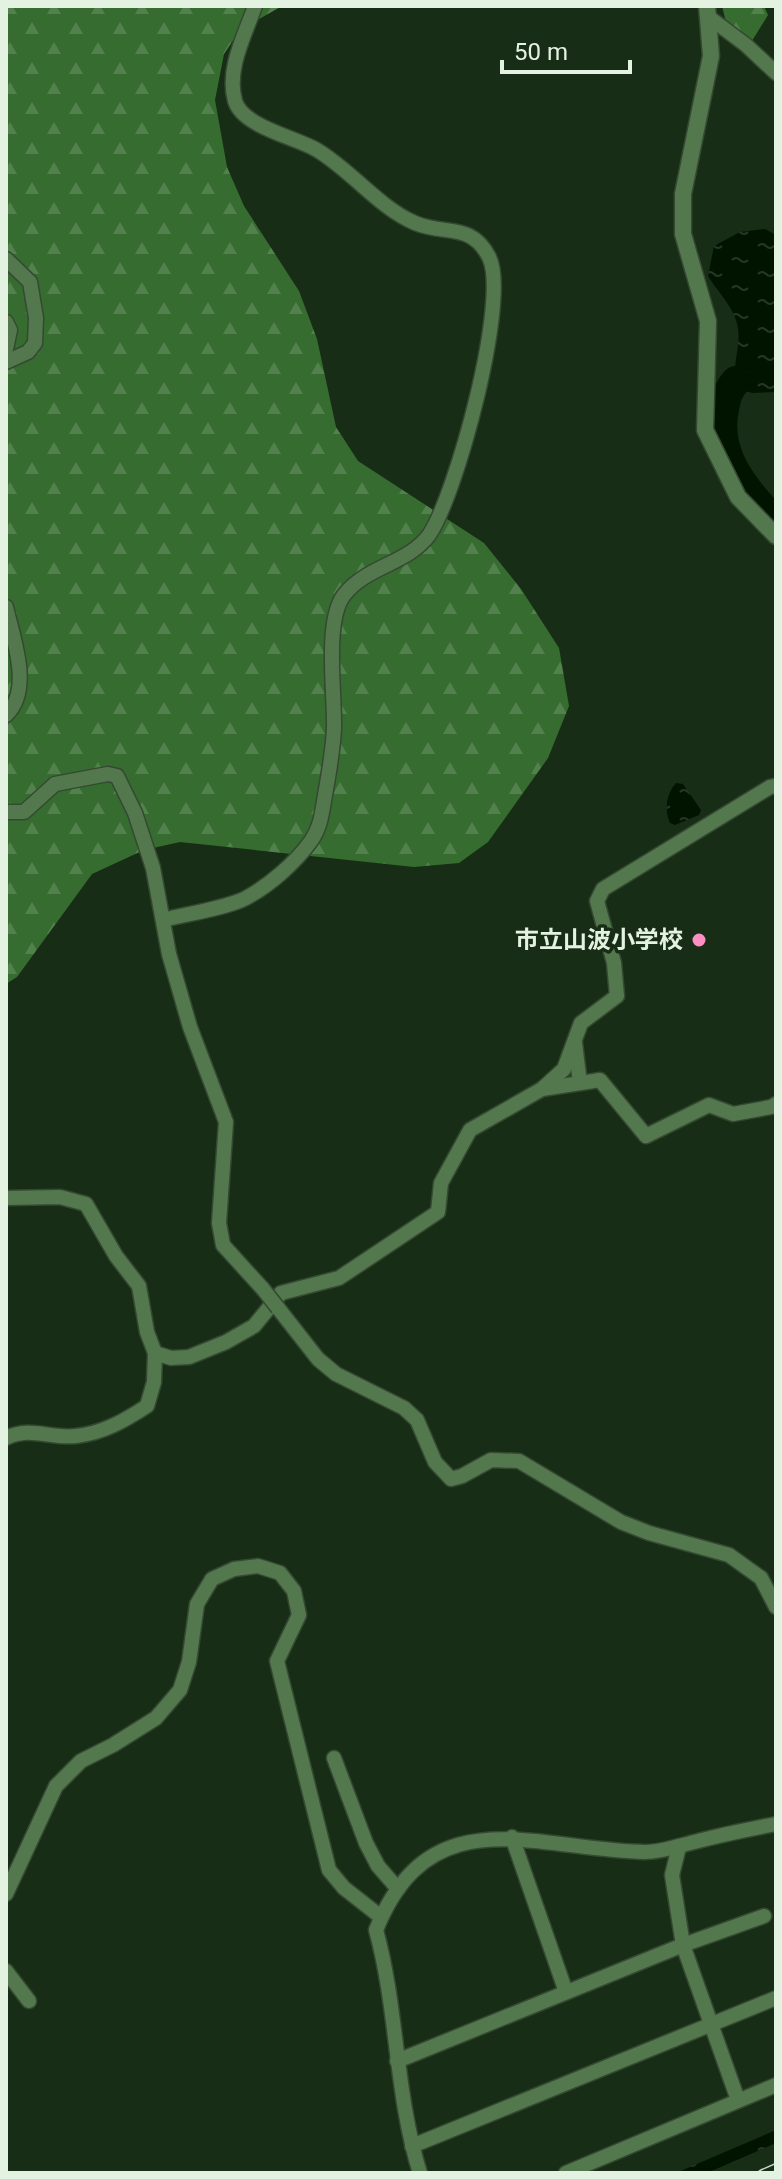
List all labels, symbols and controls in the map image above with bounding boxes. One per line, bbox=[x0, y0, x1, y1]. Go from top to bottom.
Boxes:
scale bar bbox=[502, 24, 630, 74]
text: 50 m bbox=[514, 38, 568, 66]
place label: 市立山波小学校 bbox=[515, 926, 683, 954]
marker: 市立山波小学校 bbox=[690, 931, 708, 949]

